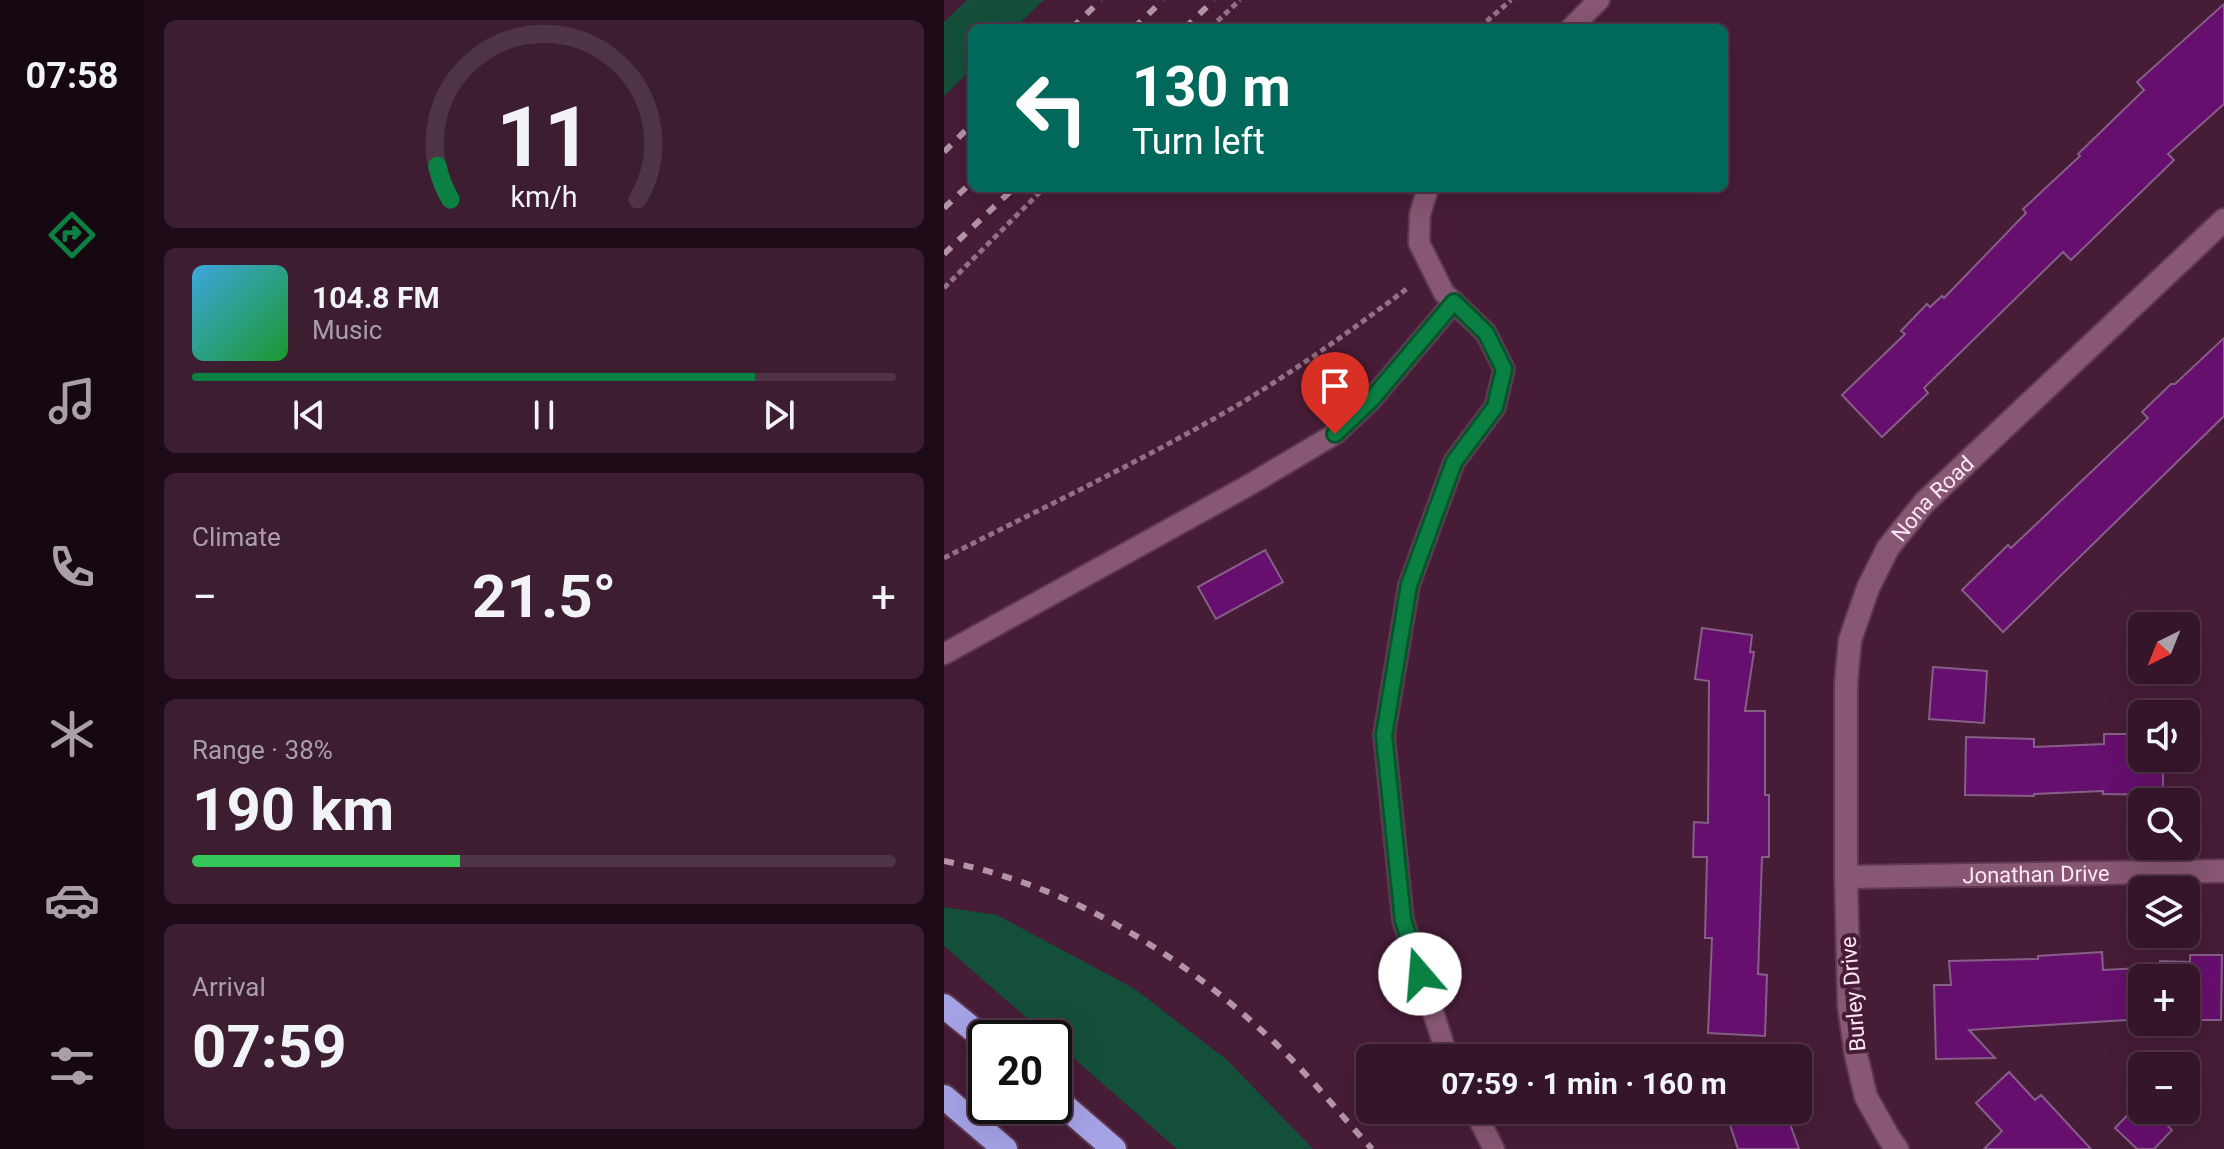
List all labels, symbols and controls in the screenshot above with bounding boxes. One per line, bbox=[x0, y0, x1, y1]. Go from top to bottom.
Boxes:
text: 130 m bbox=[1132, 54, 1291, 120]
text: 07:58 bbox=[26, 55, 118, 97]
icon: left bbox=[1000, 56, 1104, 160]
text: 11 bbox=[496, 89, 592, 186]
text: Turn left bbox=[1132, 121, 1265, 163]
text: km/h bbox=[510, 180, 578, 214]
icon: directions bbox=[44, 207, 100, 263]
text: 104.8 FM bbox=[312, 280, 440, 315]
text: Music bbox=[312, 315, 382, 345]
pin bbox=[1301, 352, 1369, 434]
icon: arrive bbox=[1313, 364, 1357, 408]
icon: music bbox=[44, 373, 100, 429]
icon: previous bbox=[287, 393, 331, 437]
icon: pause bbox=[522, 393, 566, 437]
icon: next bbox=[757, 393, 801, 437]
street label: Nona Road bbox=[1886, 450, 1979, 546]
text: Climate bbox=[192, 522, 281, 552]
icon: phone bbox=[44, 539, 100, 595]
text: 21.5° bbox=[472, 561, 616, 632]
text: − bbox=[192, 571, 217, 623]
text: + bbox=[871, 571, 896, 623]
north arrow bbox=[2128, 612, 2200, 684]
map controls bbox=[2128, 612, 2200, 1124]
button: sound bbox=[2128, 700, 2200, 772]
icon: climate bbox=[44, 706, 100, 762]
text: Range · 38% bbox=[192, 735, 333, 765]
text: 190 km bbox=[192, 774, 394, 845]
button: search bbox=[2128, 788, 2200, 860]
street label: Jonathan Drive bbox=[1962, 860, 2110, 888]
icon: car bbox=[44, 872, 100, 928]
button: layers bbox=[2128, 876, 2200, 948]
position arrow bbox=[1378, 932, 1462, 1016]
street label: Burley Drive bbox=[1836, 935, 1870, 1053]
button: + bbox=[2128, 964, 2200, 1036]
text: Arrival bbox=[192, 972, 266, 1002]
text: 07:59 bbox=[192, 1011, 347, 1082]
speed limit sign: 20 bbox=[968, 1020, 1072, 1124]
icon: filters bbox=[44, 1038, 100, 1094]
button: − bbox=[2128, 1052, 2200, 1124]
text: 07:59 · 1 min · 160 m bbox=[1441, 1066, 1727, 1101]

